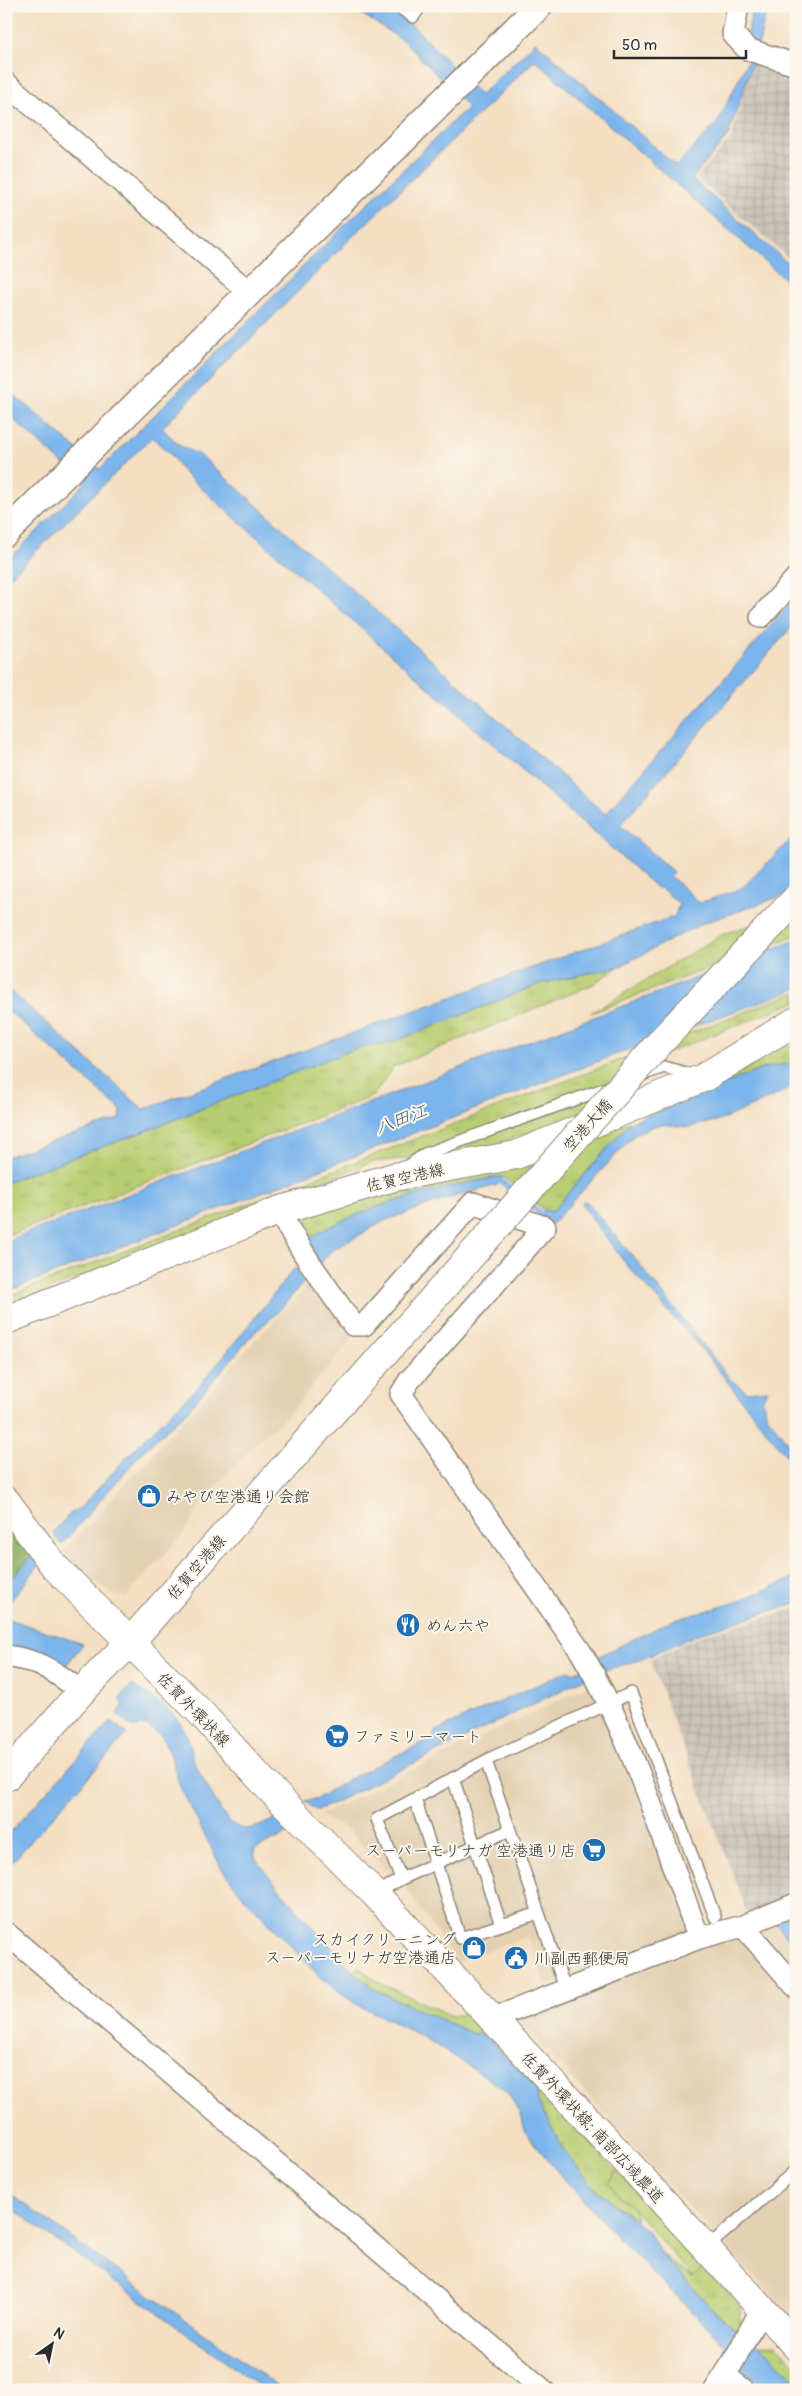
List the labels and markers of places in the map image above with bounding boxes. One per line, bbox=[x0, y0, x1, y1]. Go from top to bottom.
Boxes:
shop icon: みやび空港通り会館 bbox=[136, 1483, 162, 1509]
place label: みやび空港通り会館 bbox=[166, 1487, 310, 1507]
restaurant icon: めん六や bbox=[395, 1612, 421, 1638]
place label: めん六や bbox=[426, 1616, 490, 1636]
supermarket icon: ファミリーマート bbox=[324, 1723, 350, 1749]
place label: ファミリーマート bbox=[354, 1727, 482, 1747]
supermarket icon: スーパーモリナガ 空港通り店 bbox=[581, 1837, 607, 1863]
place label: スーパーモリナガ 空港通り店 bbox=[365, 1841, 576, 1861]
place label: スカイクリーニング スーパーモリナガ空港通店 bbox=[265, 1930, 456, 1968]
shop icon: スカイクリーニング スーパーモリナガ空港通店 bbox=[461, 1935, 487, 1961]
public building icon: 川副西郵便局 bbox=[503, 1945, 529, 1971]
place label: 川副西郵便局 bbox=[534, 1949, 630, 1969]

